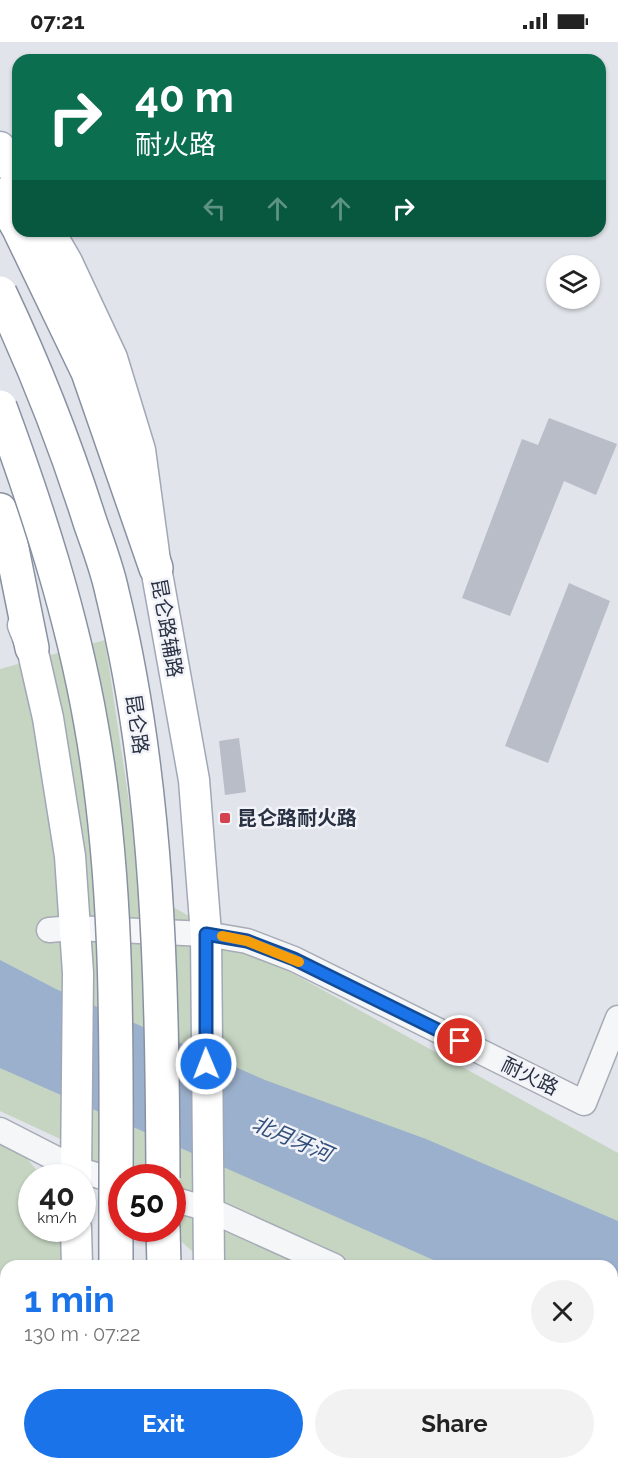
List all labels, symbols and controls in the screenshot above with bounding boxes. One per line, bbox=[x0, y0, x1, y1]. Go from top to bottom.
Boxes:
text: 07:21 bbox=[30, 8, 85, 34]
text: 40 m bbox=[135, 73, 234, 122]
icon: right bbox=[36, 78, 114, 156]
text: 耐火路 bbox=[135, 129, 216, 160]
icon: left bbox=[198, 192, 231, 225]
icon: ahead bbox=[261, 192, 294, 225]
icon: ahead bbox=[324, 192, 357, 225]
icon: right bbox=[387, 192, 420, 225]
map controls bbox=[546, 255, 600, 309]
button: layers bbox=[546, 255, 600, 309]
street label: 昆仑路辅路 bbox=[146, 577, 188, 679]
street label: 昆仑路 bbox=[121, 693, 153, 755]
place label: 昆仑路耐火路 bbox=[237, 806, 357, 830]
marker: 昆仑路耐火路 bbox=[218, 811, 232, 825]
pin bbox=[434, 1015, 485, 1066]
icon: arrive bbox=[443, 1024, 476, 1057]
position arrow bbox=[174, 1032, 238, 1096]
street label: 耐火路 bbox=[498, 1052, 562, 1100]
water label: 北月牙河 bbox=[249, 1111, 339, 1168]
speed limit sign: 50 bbox=[108, 1164, 186, 1242]
text: 40 bbox=[39, 1178, 75, 1213]
text: km/h bbox=[37, 1209, 77, 1227]
text: 1 min bbox=[24, 1278, 115, 1320]
button: close bbox=[531, 1280, 594, 1343]
text: 130 m · 07:22 bbox=[24, 1322, 140, 1346]
button: Exit bbox=[24, 1389, 303, 1458]
button: Share bbox=[315, 1389, 594, 1458]

